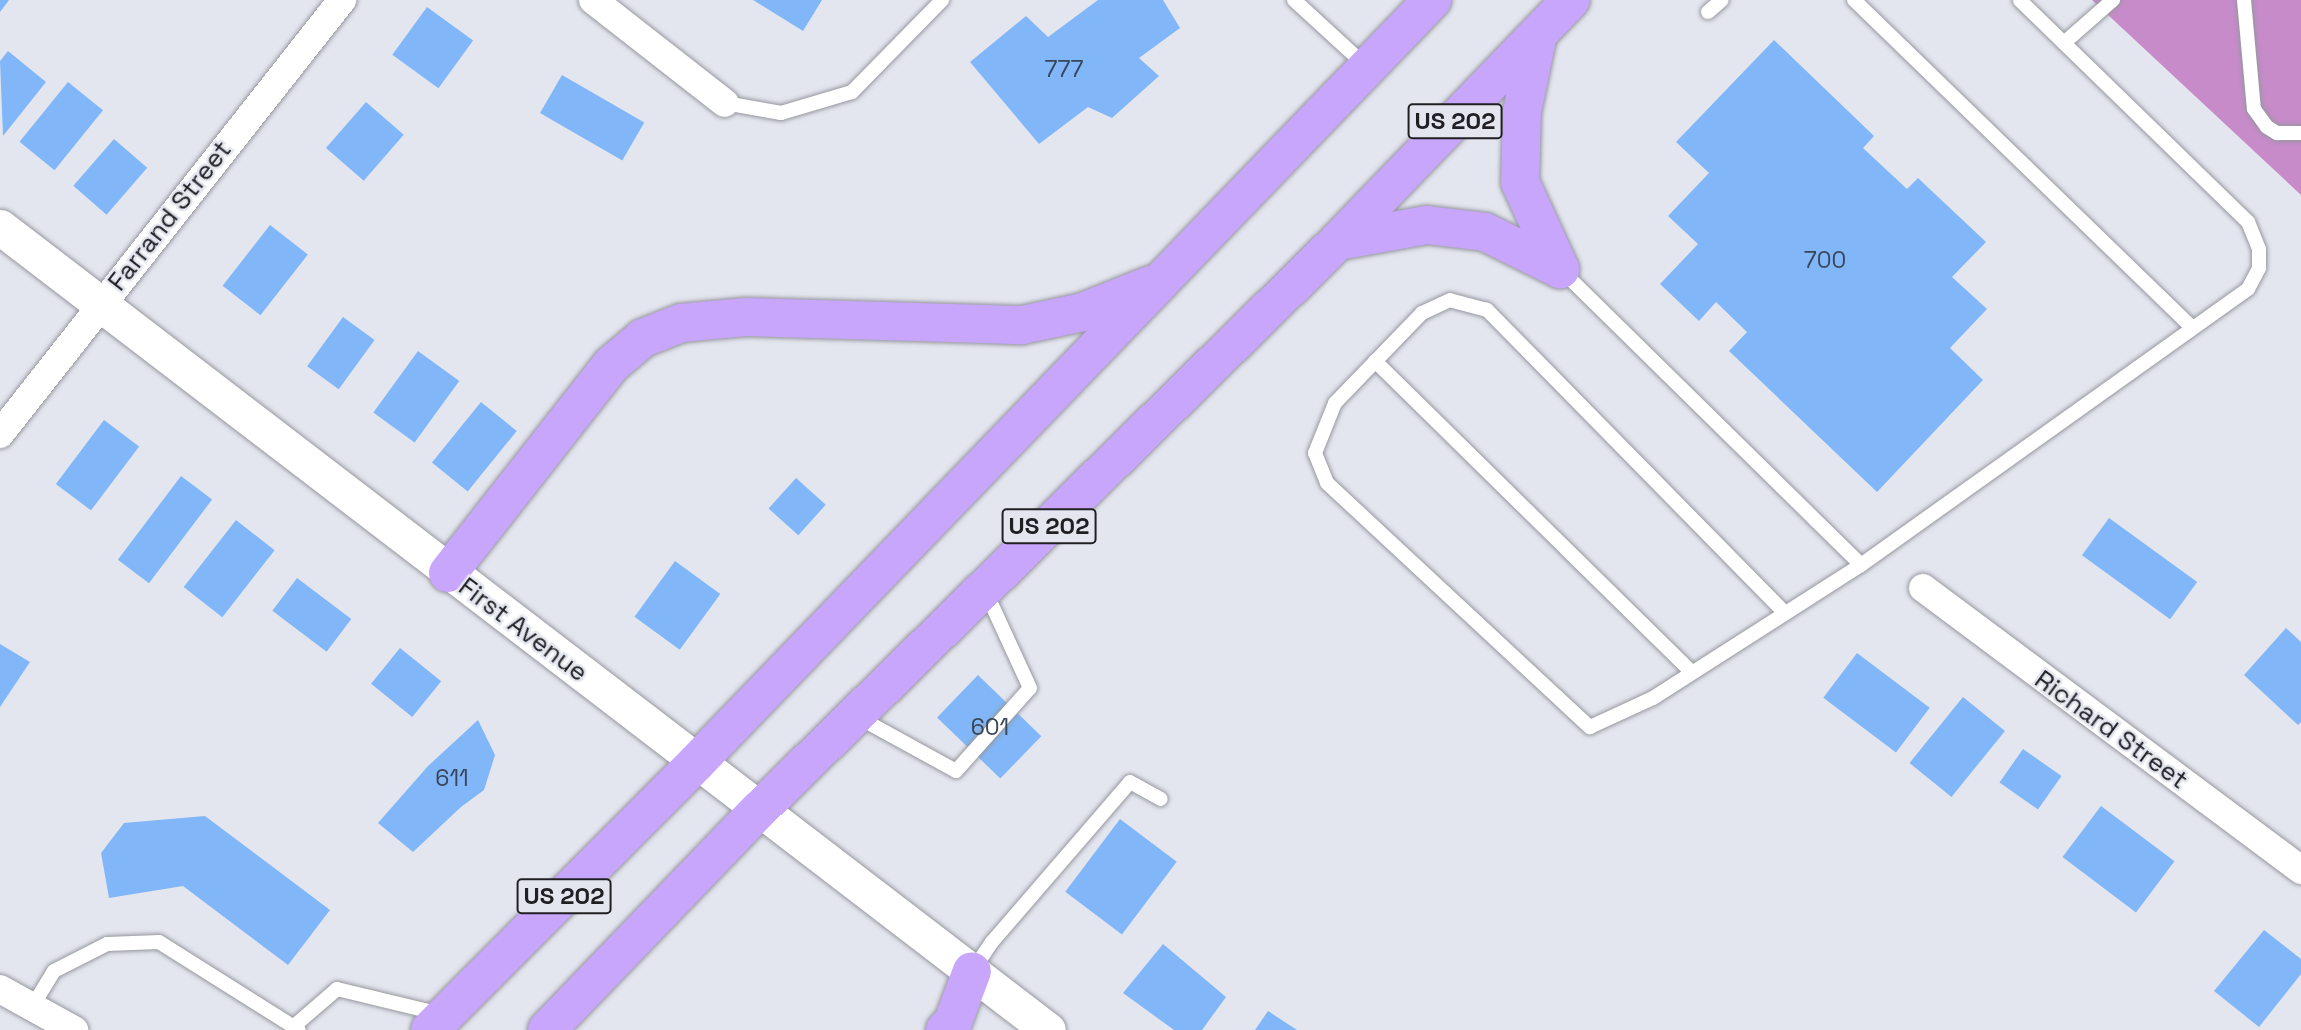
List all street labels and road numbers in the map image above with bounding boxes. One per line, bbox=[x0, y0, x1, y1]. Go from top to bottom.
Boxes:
road number: US 202 bbox=[1406, 100, 1504, 141]
street label: Farrand Street bbox=[102, 135, 238, 297]
road number: US 202 bbox=[1000, 505, 1098, 546]
street label: First Avenue bbox=[452, 571, 594, 689]
street label: Richard Street bbox=[2028, 664, 2194, 796]
road number: US 202 bbox=[515, 876, 613, 916]

